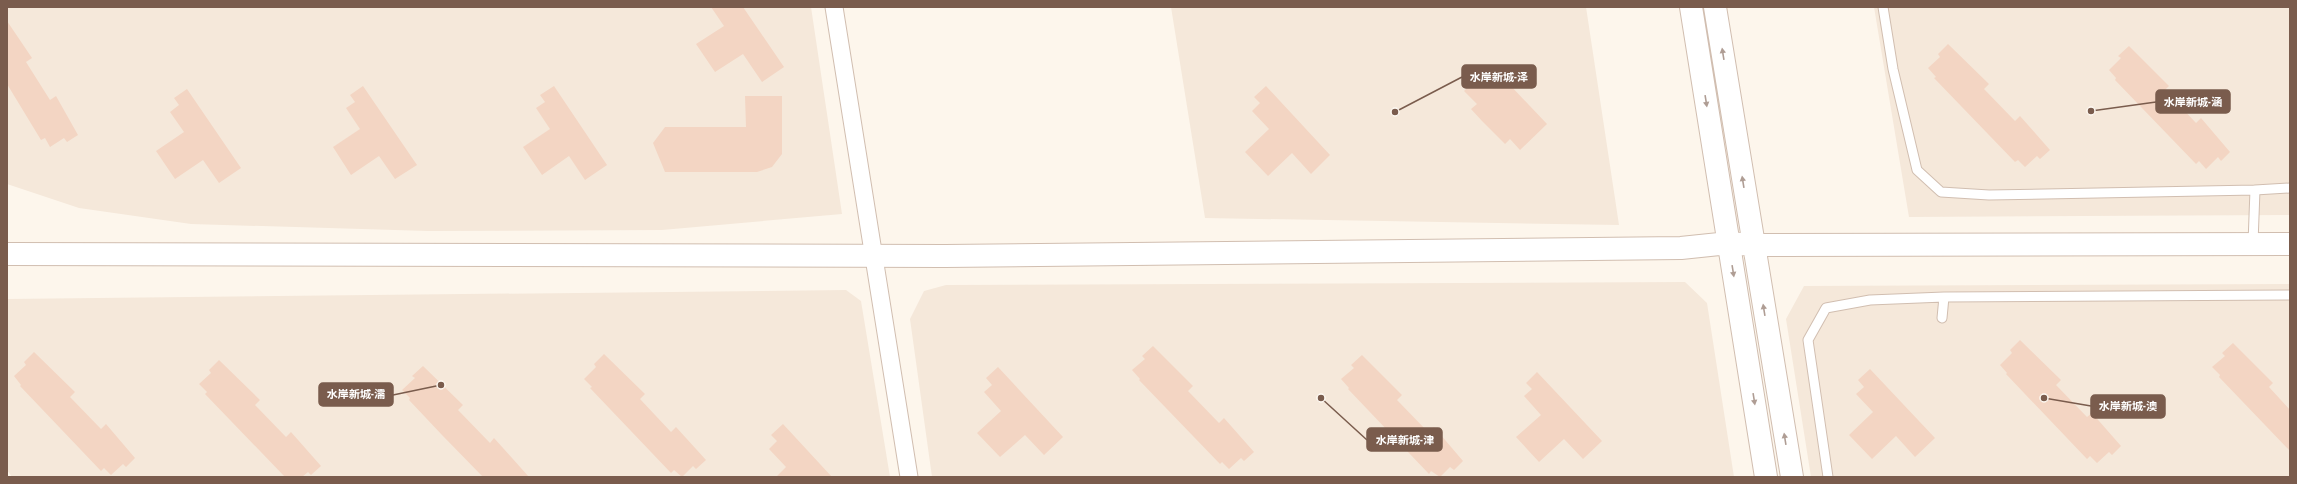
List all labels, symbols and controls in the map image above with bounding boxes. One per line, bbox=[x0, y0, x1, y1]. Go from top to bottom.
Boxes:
one-way arrow bbox=[1719, 48, 1725, 60]
callout: 水岸新城-泽 bbox=[1462, 65, 1536, 88]
text: 水岸新城-泽 bbox=[1470, 70, 1528, 84]
callout: 水岸新城-涵 bbox=[2156, 90, 2230, 113]
one-way arrow bbox=[1703, 95, 1709, 107]
text: 水岸新城-涵 bbox=[2164, 95, 2222, 109]
one-way arrow bbox=[1740, 176, 1746, 188]
one-way arrow bbox=[1730, 265, 1736, 277]
one-way arrow bbox=[1761, 304, 1767, 316]
callout: 水岸新城-濡 bbox=[319, 383, 393, 406]
text: 水岸新城-濡 bbox=[327, 387, 385, 401]
one-way arrow bbox=[1751, 393, 1757, 405]
callout: 水岸新城-澳 bbox=[2091, 395, 2165, 418]
text: 水岸新城-澳 bbox=[2099, 399, 2157, 413]
callout: 水岸新城-津 bbox=[1367, 428, 1442, 451]
one-way arrow bbox=[1782, 432, 1788, 445]
text: 水岸新城-津 bbox=[1376, 433, 1434, 447]

